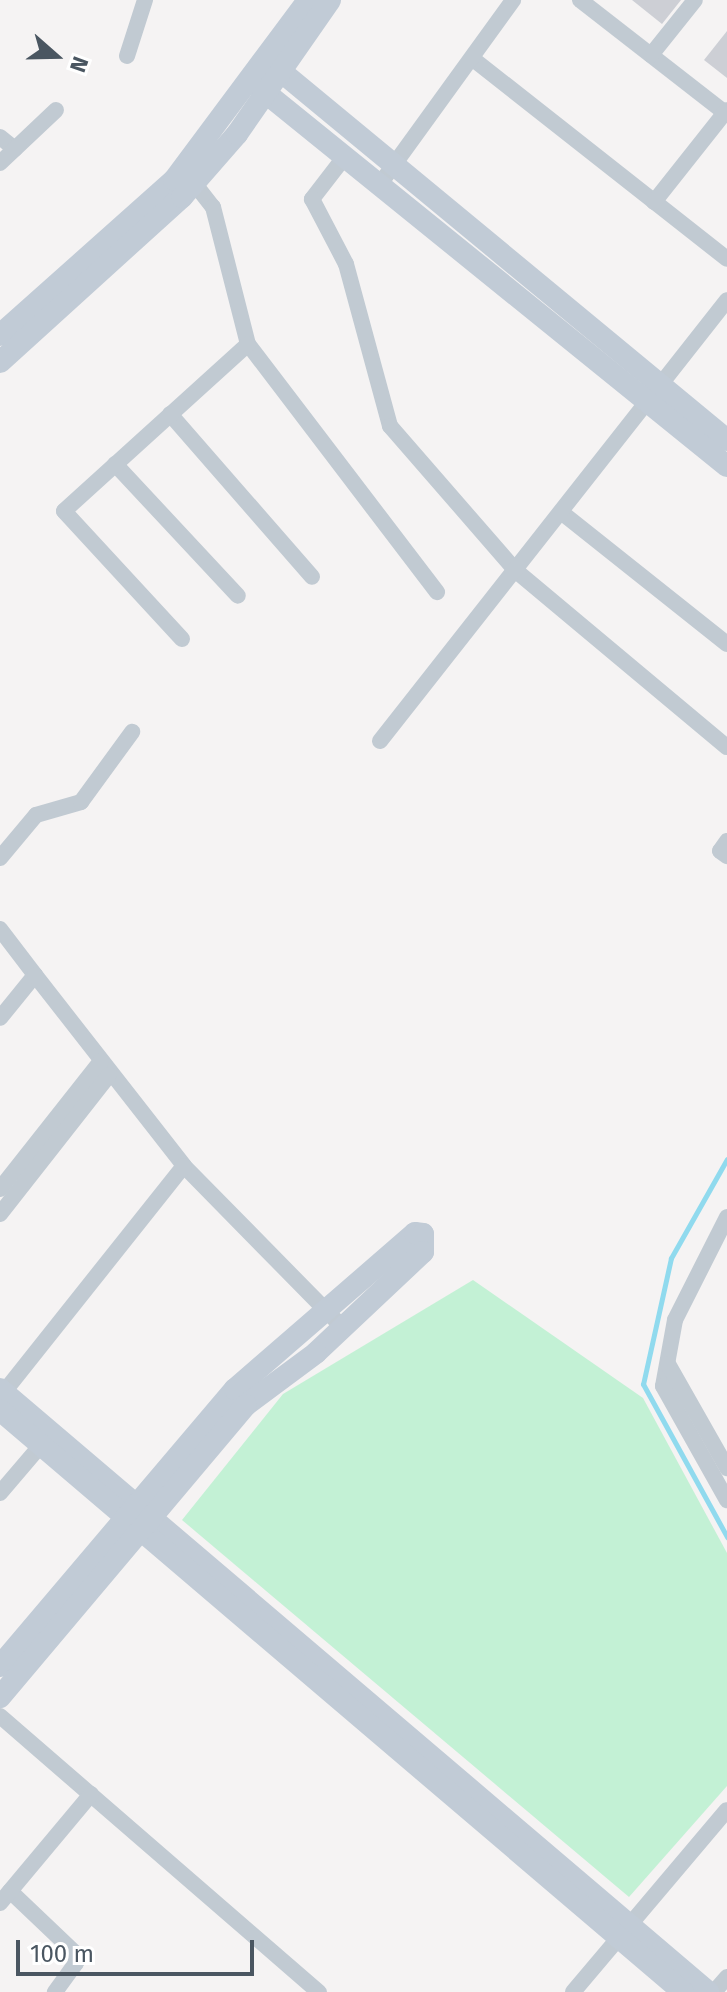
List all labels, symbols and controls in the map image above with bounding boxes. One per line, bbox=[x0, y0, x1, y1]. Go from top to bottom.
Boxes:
north arrow bbox=[16, 16, 96, 96]
text: N bbox=[64, 53, 94, 76]
scale bar bbox=[20, 1924, 258, 1974]
text: 100 m bbox=[30, 1940, 94, 1968]

